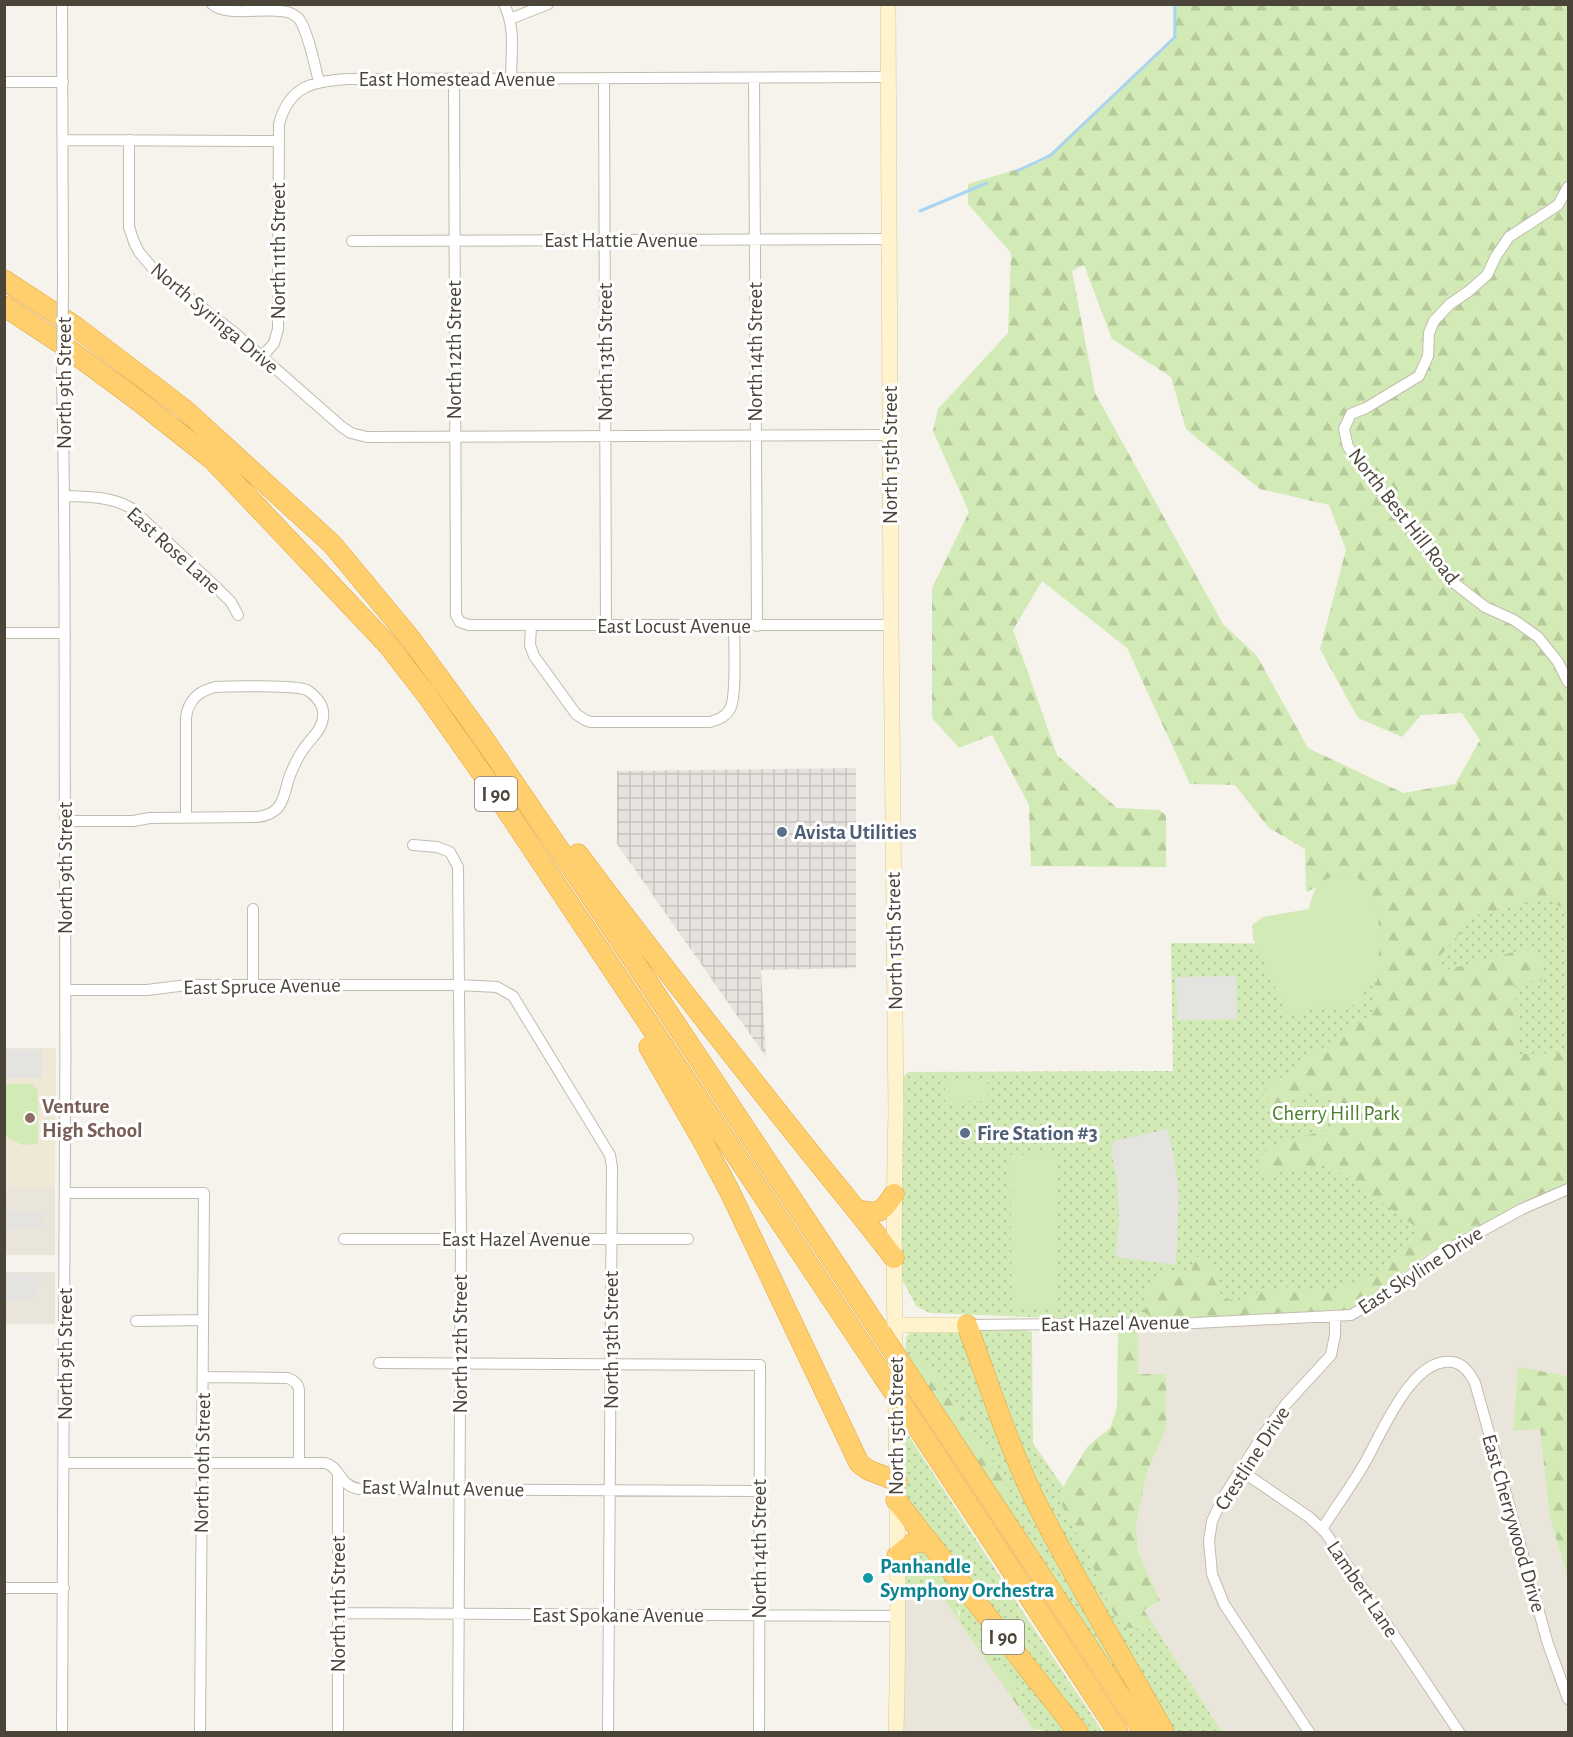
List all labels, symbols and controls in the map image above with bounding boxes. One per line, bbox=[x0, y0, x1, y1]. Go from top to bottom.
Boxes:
street label: East Homestead Avenue bbox=[359, 69, 555, 90]
street label: North 11th Street bbox=[268, 182, 289, 319]
street label: East Hattie Avenue bbox=[544, 230, 698, 251]
street label: North Syringa Drive bbox=[147, 259, 283, 378]
street label: North 12th Street bbox=[444, 280, 465, 420]
street label: North 14th Street bbox=[745, 282, 766, 422]
street label: North 13th Street bbox=[595, 283, 616, 421]
street label: North 9th Street bbox=[54, 317, 75, 449]
street label: North 15th Street bbox=[880, 385, 901, 524]
street label: North Best Hill Road bbox=[1344, 445, 1463, 588]
street label: East Rose Lane bbox=[123, 503, 225, 598]
street label: East Locust Avenue bbox=[597, 616, 751, 637]
road number: I 90 bbox=[475, 777, 517, 811]
street label: North 9th Street bbox=[55, 802, 76, 934]
place label: Avista Utilities bbox=[794, 822, 917, 843]
marker: Avista Utilities bbox=[775, 825, 789, 839]
street label: North 15th Street bbox=[883, 871, 906, 1010]
street label: East Spruce Avenue bbox=[183, 975, 341, 998]
place label: Venture High School bbox=[42, 1096, 143, 1141]
park label: Cherry Hill Park bbox=[1272, 1103, 1400, 1124]
marker: Venture High School bbox=[23, 1111, 37, 1125]
place label: Fire Station #3 bbox=[977, 1123, 1098, 1144]
marker: Fire Station #3 bbox=[958, 1126, 972, 1140]
street label: East Skyline Drive bbox=[1354, 1223, 1486, 1318]
street label: East Hazel Avenue bbox=[442, 1229, 590, 1250]
street label: North 13th Street bbox=[601, 1271, 622, 1409]
street label: North 12th Street bbox=[450, 1274, 471, 1414]
street label: North 9th Street bbox=[55, 1288, 76, 1420]
street label: East Hazel Avenue bbox=[1040, 1312, 1190, 1335]
street label: North 15th Street bbox=[886, 1356, 907, 1495]
street label: North 10th Street bbox=[191, 1392, 214, 1534]
street label: Crestline Drive bbox=[1211, 1403, 1294, 1514]
street label: East Cherrywood Drive bbox=[1478, 1432, 1549, 1615]
street label: East Walnut Avenue bbox=[361, 1477, 525, 1500]
street label: North 14th Street bbox=[749, 1479, 770, 1619]
street label: North 11th Street bbox=[328, 1535, 349, 1672]
street label: Lambert Lane bbox=[1323, 1537, 1402, 1641]
place label: Panhandle Symphony Orchestra bbox=[880, 1556, 1054, 1601]
marker: Panhandle Symphony Orchestra bbox=[861, 1571, 875, 1585]
street label: East Spokane Avenue bbox=[532, 1605, 704, 1626]
road number: I 90 bbox=[982, 1620, 1024, 1654]

